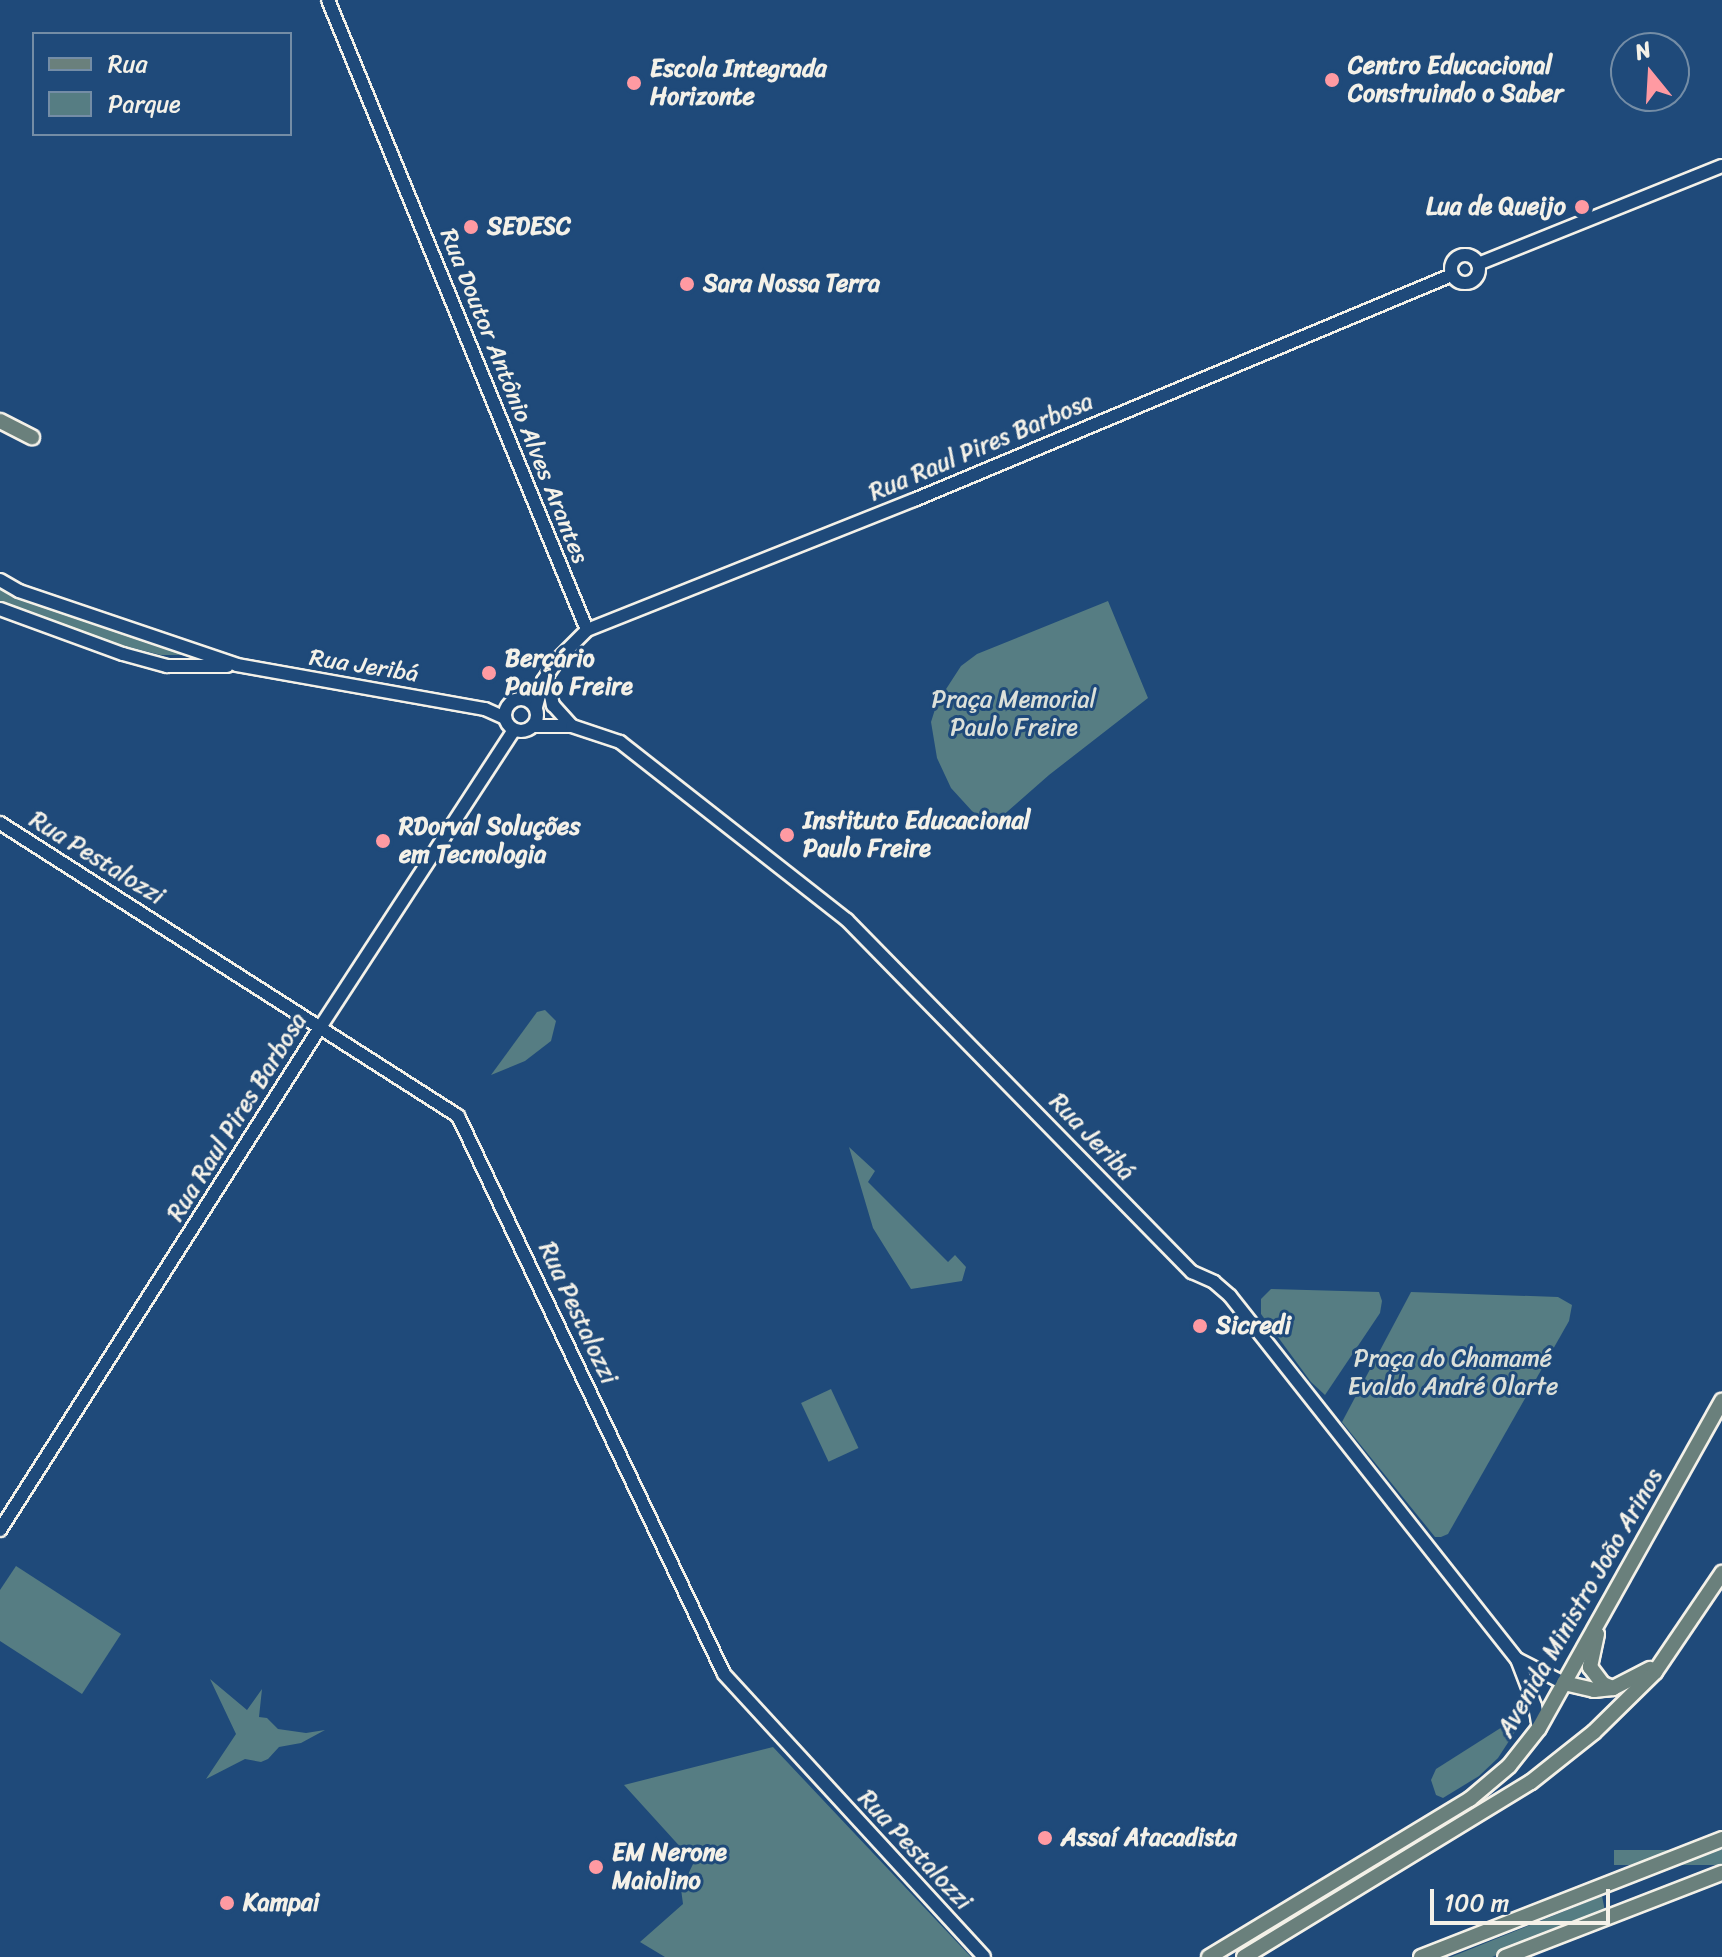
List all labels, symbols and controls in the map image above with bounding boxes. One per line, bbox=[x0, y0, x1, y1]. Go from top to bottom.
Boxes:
text: N bbox=[1630, 30, 1656, 72]
legend bbox=[32, 32, 292, 136]
north arrow bbox=[1610, 32, 1690, 112]
text: Rua bbox=[108, 43, 147, 85]
place label: Centro Educacional Construindo o Saber bbox=[1348, 52, 1563, 108]
place label: Escola Integrada Horizonte bbox=[650, 55, 828, 111]
marker: Centro Educacional Construindo o Saber bbox=[1323, 71, 1341, 89]
marker: Escola Integrada Horizonte bbox=[625, 74, 643, 92]
text: Parque bbox=[108, 83, 181, 125]
place label: Lua de Queijo bbox=[1425, 193, 1566, 221]
marker: Lua de Queijo bbox=[1573, 198, 1591, 216]
place label: SEDESC bbox=[487, 213, 571, 241]
marker: SEDESC bbox=[462, 218, 480, 236]
street label: Rua Doutor Antônio Alves Arantes bbox=[433, 224, 595, 568]
place label: Sara Nossa Terra bbox=[703, 270, 883, 298]
marker: Sara Nossa Terra bbox=[678, 275, 696, 293]
street label: Rua Raul Pires Barbosa bbox=[864, 386, 1098, 508]
street label: Rua Jeribá bbox=[307, 643, 421, 689]
place label: Berçário Paulo Freire bbox=[505, 645, 633, 701]
marker: Berçário Paulo Freire bbox=[480, 664, 498, 682]
park label: Praça Memorial Paulo Freire bbox=[932, 686, 1096, 742]
street label: Rua Pestalozzi bbox=[24, 805, 170, 911]
place label: Instituto Educacional Paulo Freire bbox=[803, 807, 1030, 863]
place label: RDorval Soluções em Tecnologia bbox=[399, 813, 580, 869]
marker: Instituto Educacional Paulo Freire bbox=[778, 826, 796, 844]
marker: RDorval Soluções em Tecnologia bbox=[374, 832, 392, 850]
street label: Rua Raul Pires Barbosa bbox=[160, 1006, 314, 1228]
street label: Rua Jeribá bbox=[1043, 1087, 1141, 1187]
street label: Rua Pestalozzi bbox=[532, 1237, 624, 1389]
place label: Sicredi bbox=[1216, 1312, 1291, 1340]
marker: Sicredi bbox=[1191, 1317, 1209, 1335]
park label: Praça do Chamamé Evaldo André Olarte bbox=[1348, 1345, 1558, 1401]
street label: Avenida Ministro João Arinos bbox=[1491, 1464, 1669, 1742]
street label: Rua Pestalozzi bbox=[852, 1784, 978, 1916]
place label: Assaí Atacadista bbox=[1061, 1824, 1239, 1852]
marker: Assaí Atacadista bbox=[1036, 1829, 1054, 1847]
place label: EM Nerone Maiolino bbox=[612, 1839, 727, 1895]
marker: EM Nerone Maiolino bbox=[587, 1858, 605, 1876]
scale bar bbox=[1434, 1873, 1614, 1923]
text: 100 m bbox=[1444, 1882, 1509, 1924]
place label: Kampai bbox=[243, 1889, 319, 1917]
marker: Kampai bbox=[218, 1894, 236, 1912]

